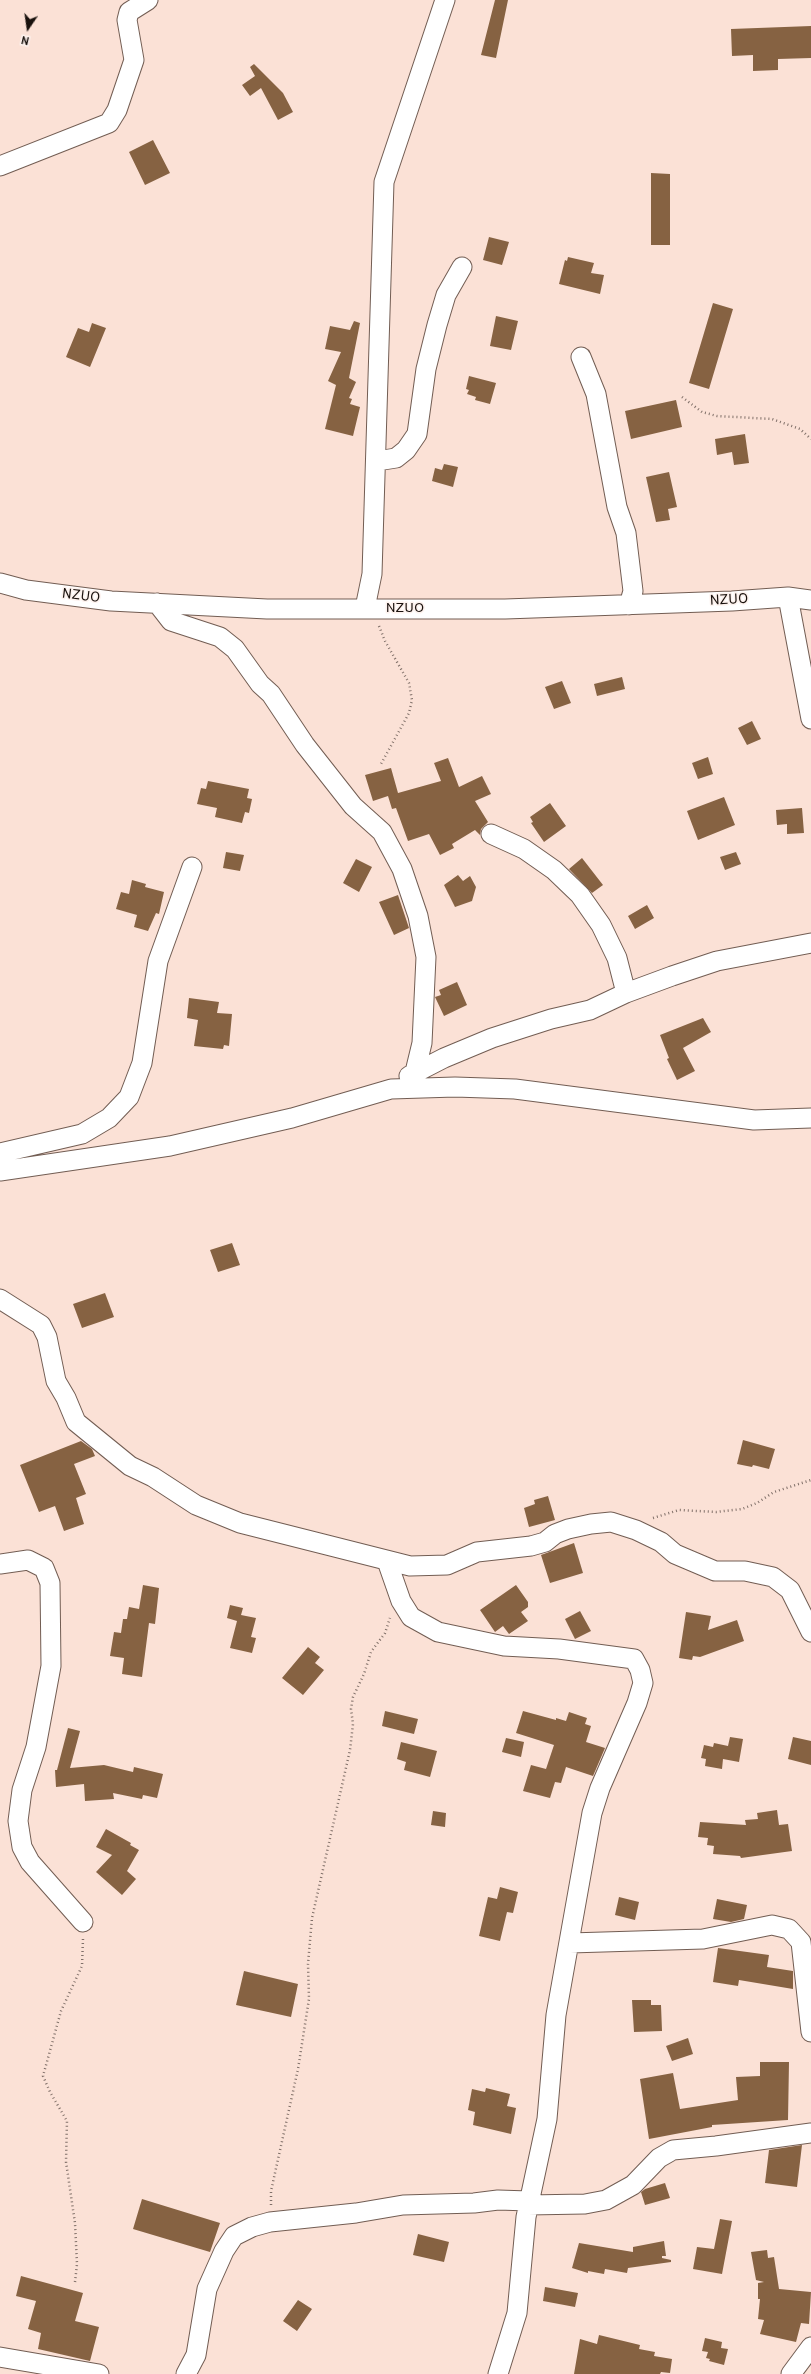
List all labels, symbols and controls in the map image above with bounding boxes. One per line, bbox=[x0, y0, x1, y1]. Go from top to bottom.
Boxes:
north arrow bbox=[8, 8, 48, 48]
text: N bbox=[20, 32, 31, 47]
street label: NZUO bbox=[61, 586, 101, 608]
street label: NZUO bbox=[709, 592, 749, 610]
street label: NZUO bbox=[386, 601, 424, 617]

